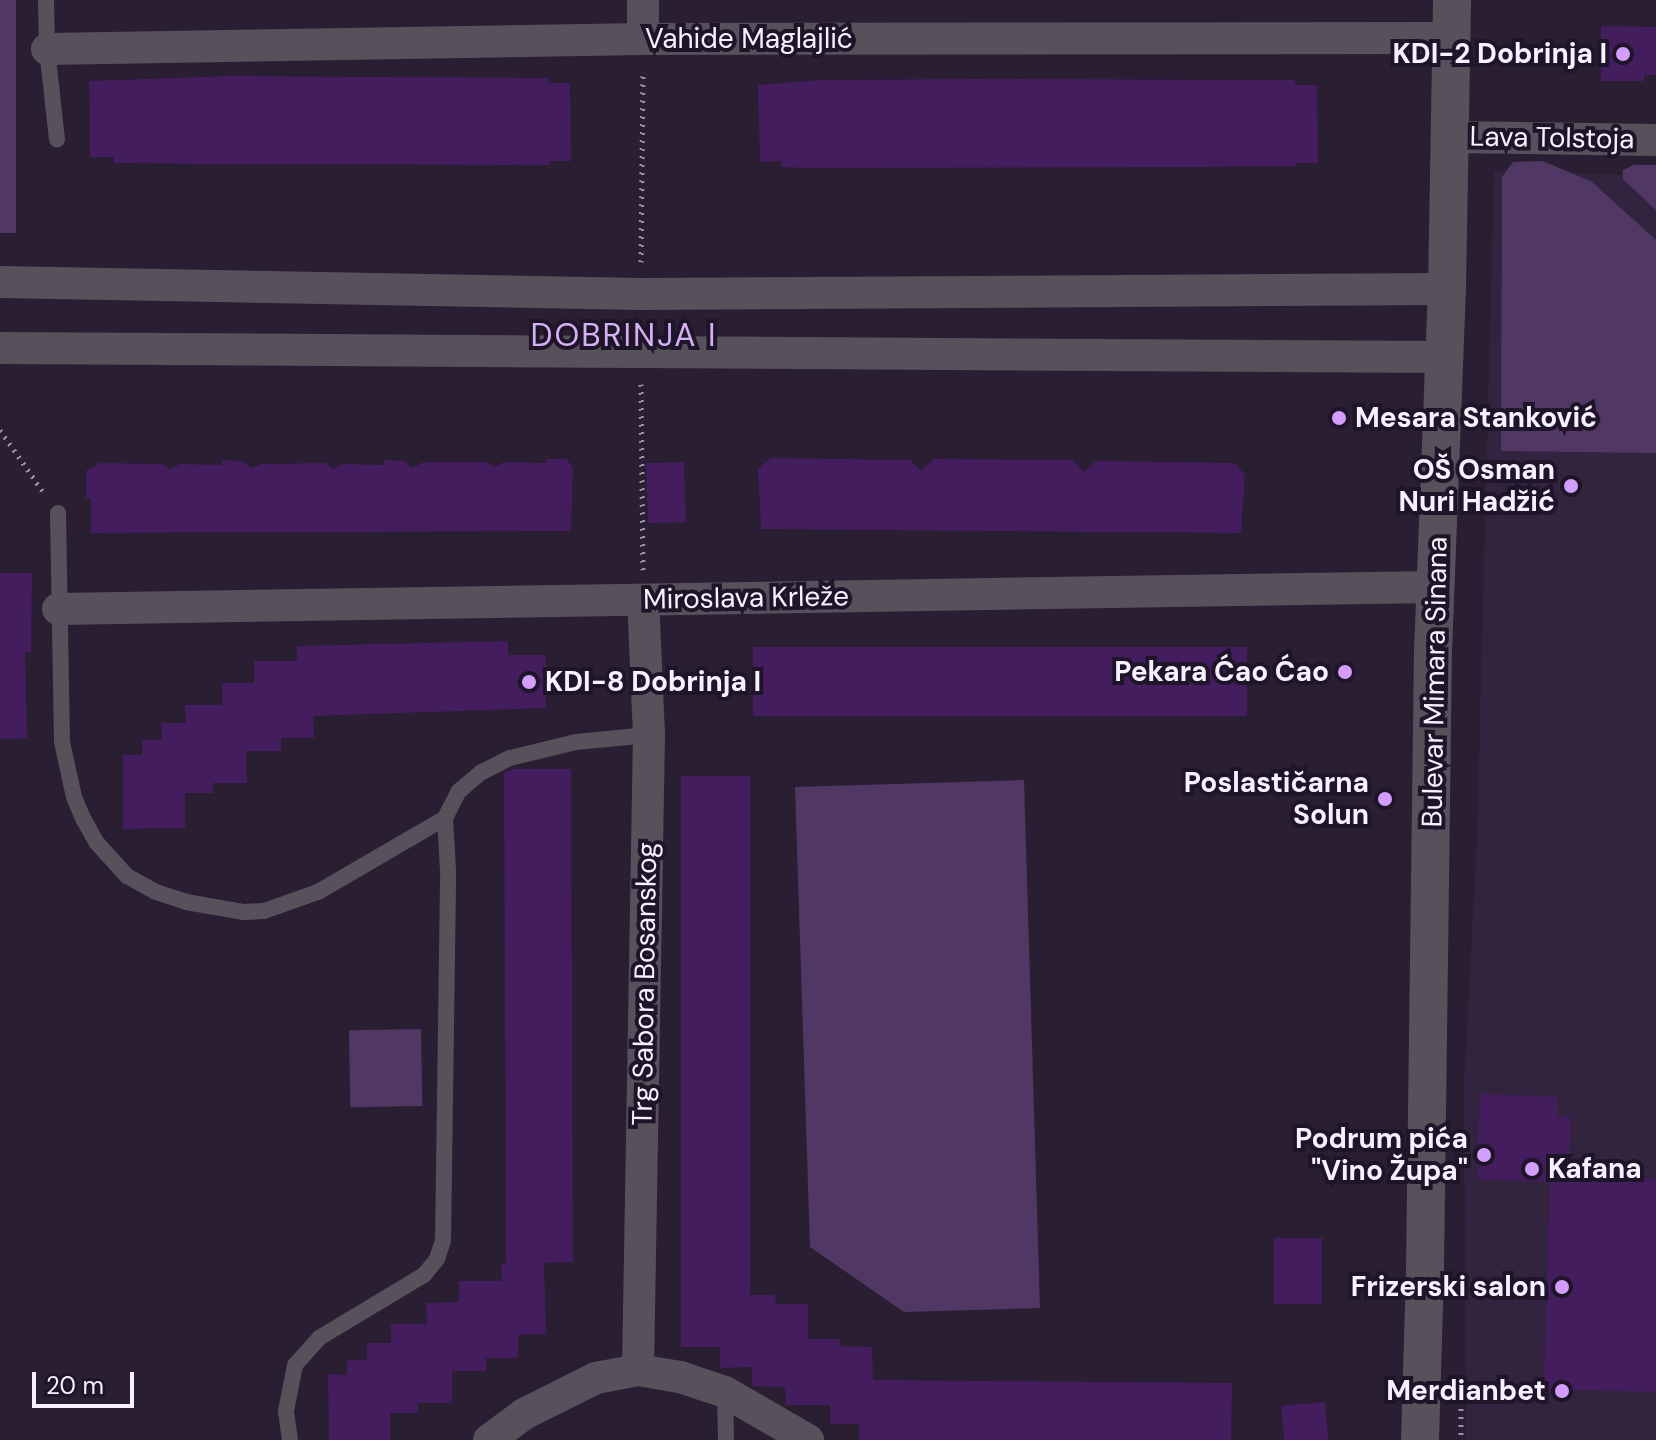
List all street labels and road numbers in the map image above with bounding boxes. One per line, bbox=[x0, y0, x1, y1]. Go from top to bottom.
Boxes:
street label: Vahide Maglajlić bbox=[645, 22, 853, 56]
street label: Lava Tolstoja bbox=[1469, 120, 1635, 156]
street label: Bulevar Mimara Sinana bbox=[1416, 536, 1454, 828]
street label: Miroslava Krleže bbox=[643, 579, 849, 617]
street label: Trg Sabora Bosanskog bbox=[626, 842, 664, 1126]

